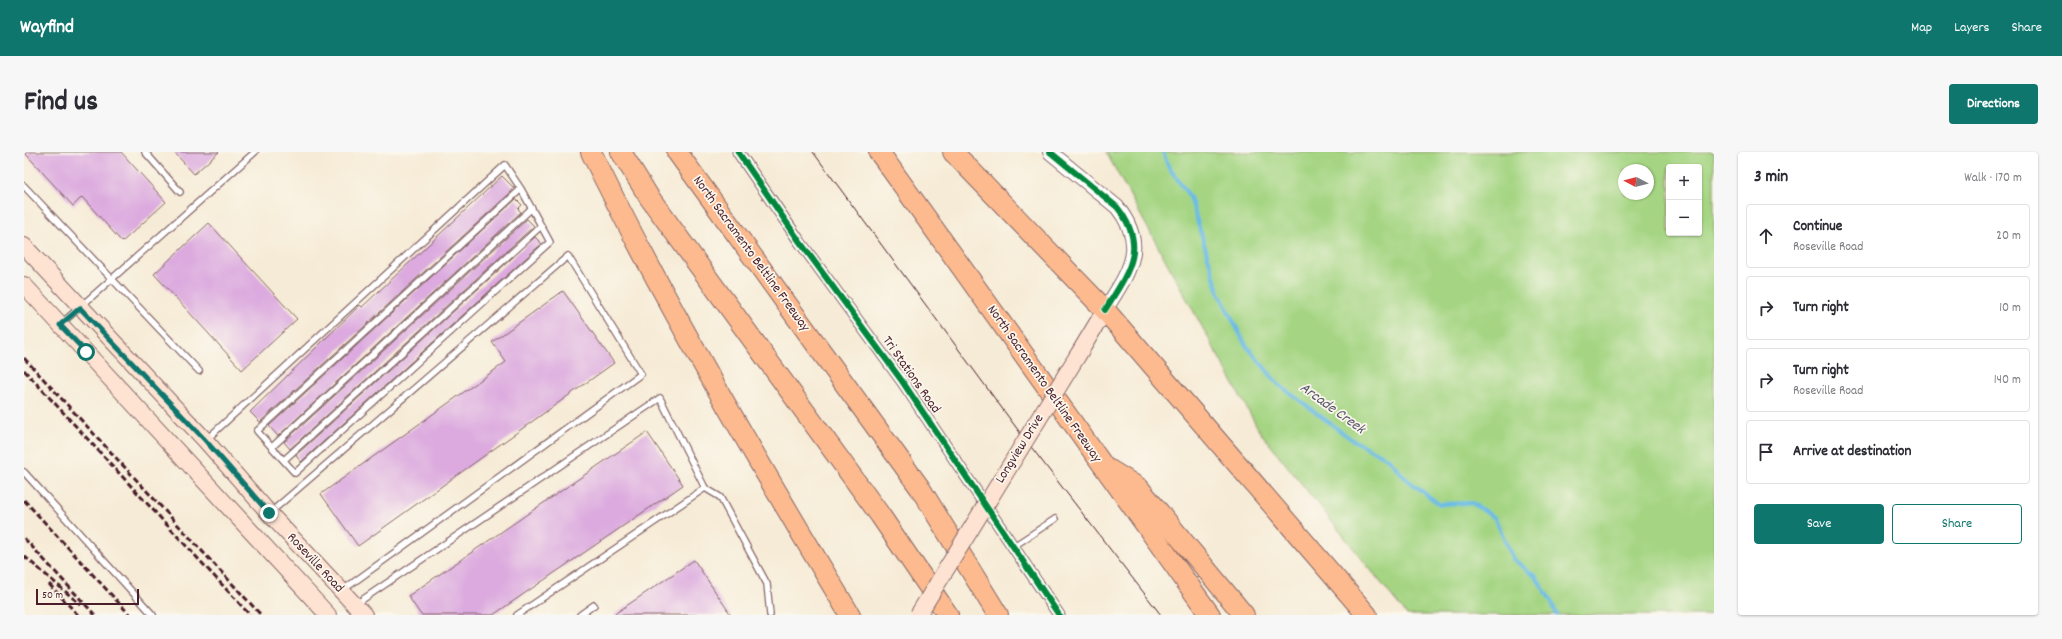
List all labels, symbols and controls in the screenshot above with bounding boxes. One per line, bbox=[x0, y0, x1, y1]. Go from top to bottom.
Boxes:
text: Wayfind bbox=[20, 15, 74, 42]
text: Map bbox=[1911, 18, 1932, 38]
text: Layers bbox=[1954, 18, 1989, 38]
text: Share bbox=[2011, 18, 2042, 38]
text: Find us bbox=[24, 84, 98, 124]
button: Directions bbox=[1949, 84, 2038, 124]
north arrow bbox=[1618, 164, 1654, 200]
map controls bbox=[1666, 164, 1702, 236]
button: + bbox=[1666, 164, 1702, 200]
text: 3 min bbox=[1754, 166, 1788, 190]
text: Walk · 170 m bbox=[1964, 169, 2022, 188]
street label: North Sacramento Beltline Freeway bbox=[688, 172, 815, 336]
button: − bbox=[1666, 200, 1702, 236]
text: Continue bbox=[1793, 216, 1842, 238]
icon: ahead bbox=[1755, 225, 1777, 247]
text: 20 m bbox=[1996, 227, 2021, 246]
text: Roseville Road bbox=[1793, 238, 1863, 257]
icon: right bbox=[1755, 297, 1777, 319]
text: Turn right bbox=[1793, 297, 1849, 319]
text: 10 m bbox=[1999, 299, 2021, 318]
street label: North Sacramento Beltline Freeway bbox=[982, 301, 1106, 467]
street label: Tri Stations Road bbox=[877, 332, 945, 418]
route start bbox=[77, 343, 95, 361]
text: Turn right bbox=[1793, 360, 1849, 382]
icon: right bbox=[1755, 369, 1777, 391]
text: 140 m bbox=[1994, 371, 2021, 390]
water label: Arcade Creek bbox=[1295, 378, 1371, 441]
text: Roseville Road bbox=[1793, 382, 1863, 401]
street label: Longview Drive bbox=[991, 410, 1049, 488]
icon: arrive bbox=[1755, 441, 1777, 463]
text: Arrive at destination bbox=[1793, 441, 1911, 463]
route end bbox=[260, 504, 278, 522]
button: Save bbox=[1754, 504, 1884, 544]
button: Share bbox=[1892, 504, 2022, 544]
street label: Roseville Road bbox=[282, 528, 348, 598]
scale bar bbox=[36, 587, 139, 606]
text: 50 m bbox=[42, 588, 63, 604]

